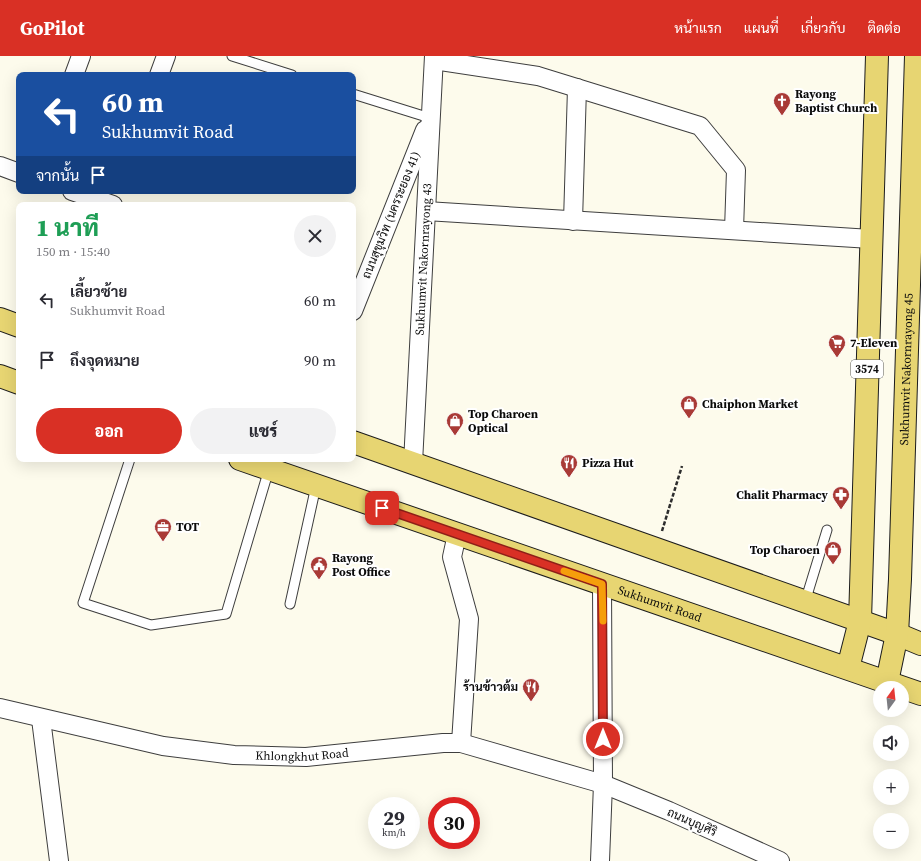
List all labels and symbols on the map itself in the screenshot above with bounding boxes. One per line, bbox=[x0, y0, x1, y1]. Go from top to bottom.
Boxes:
place label: Rayong Baptist Church bbox=[795, 86, 878, 116]
church icon: Rayong Baptist Church bbox=[772, 91, 792, 116]
street label: ถนนสุขุมวิท (นครระยอง 41) bbox=[358, 149, 425, 281]
street label: Sukhumvit Nakornrayong 43 bbox=[412, 183, 435, 336]
street label: Sukhumvit Nakornrayong 45 bbox=[896, 293, 917, 446]
supermarket icon: 7-Eleven bbox=[827, 333, 847, 358]
place label: 7-Eleven bbox=[850, 335, 898, 351]
road number: 3574 bbox=[851, 360, 883, 378]
shop icon: Chaiphon Market bbox=[679, 394, 699, 419]
place label: Chaiphon Market bbox=[702, 396, 799, 412]
place label: Top Charoen Optical bbox=[468, 406, 539, 436]
shop icon: Top Charoen Optical bbox=[445, 411, 465, 436]
restaurant icon: Pizza Hut bbox=[559, 453, 579, 478]
place label: Pizza Hut bbox=[582, 455, 634, 471]
pharmacy icon: Chalit Pharmacy bbox=[831, 485, 851, 510]
place label: Chalit Pharmacy bbox=[736, 487, 829, 503]
pin bbox=[365, 491, 399, 525]
office icon: TOT bbox=[153, 517, 173, 542]
place label: TOT bbox=[176, 519, 200, 535]
shop icon: Top Charoen bbox=[823, 540, 843, 565]
place label: Top Charoen bbox=[750, 542, 821, 558]
place label: Rayong Post Office bbox=[332, 550, 390, 580]
public building icon: Rayong Post Office bbox=[309, 555, 329, 580]
street label: Sukhumvit Road bbox=[616, 582, 704, 626]
restaurant icon: ร้านข้าวต้ม bbox=[521, 677, 541, 702]
place label: ร้านข้าวต้ม bbox=[463, 679, 518, 695]
north arrow bbox=[873, 681, 909, 717]
position arrow bbox=[582, 718, 624, 760]
street label: Khlongkhut Road bbox=[255, 745, 350, 765]
speed limit sign: 30 bbox=[428, 797, 480, 849]
street label: ถนนบุญศิริ bbox=[664, 804, 720, 841]

